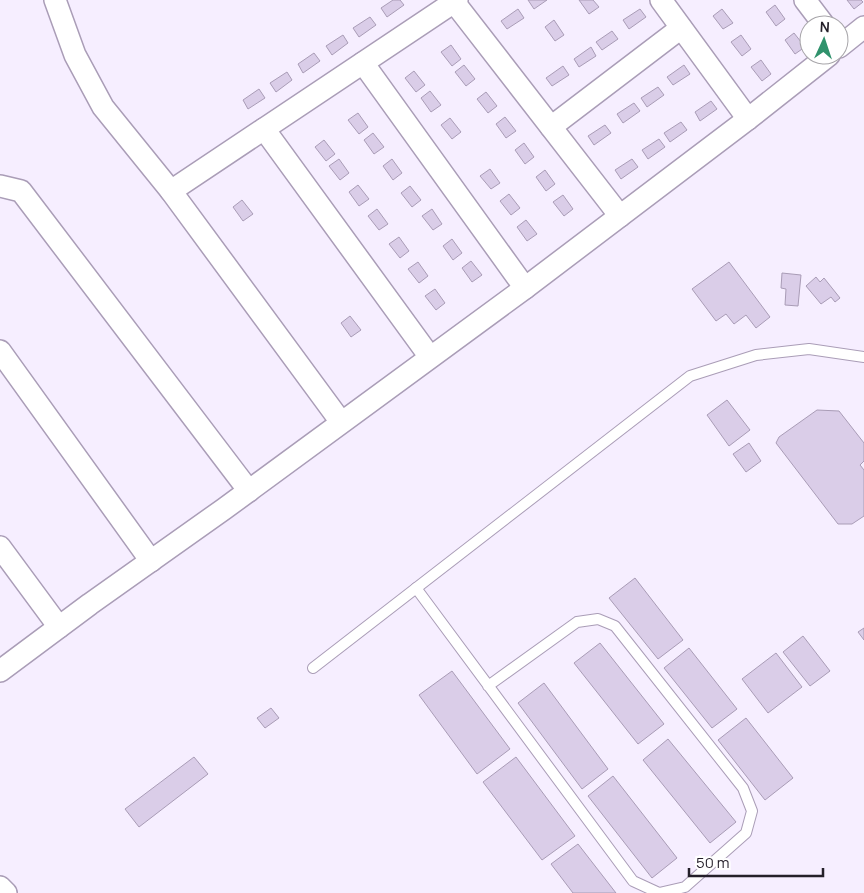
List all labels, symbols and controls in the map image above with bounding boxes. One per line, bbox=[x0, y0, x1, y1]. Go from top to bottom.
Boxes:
north arrow bbox=[799, 15, 849, 65]
text: N bbox=[819, 17, 830, 36]
scale bar bbox=[689, 846, 823, 878]
text: 50 m bbox=[696, 852, 730, 873]

